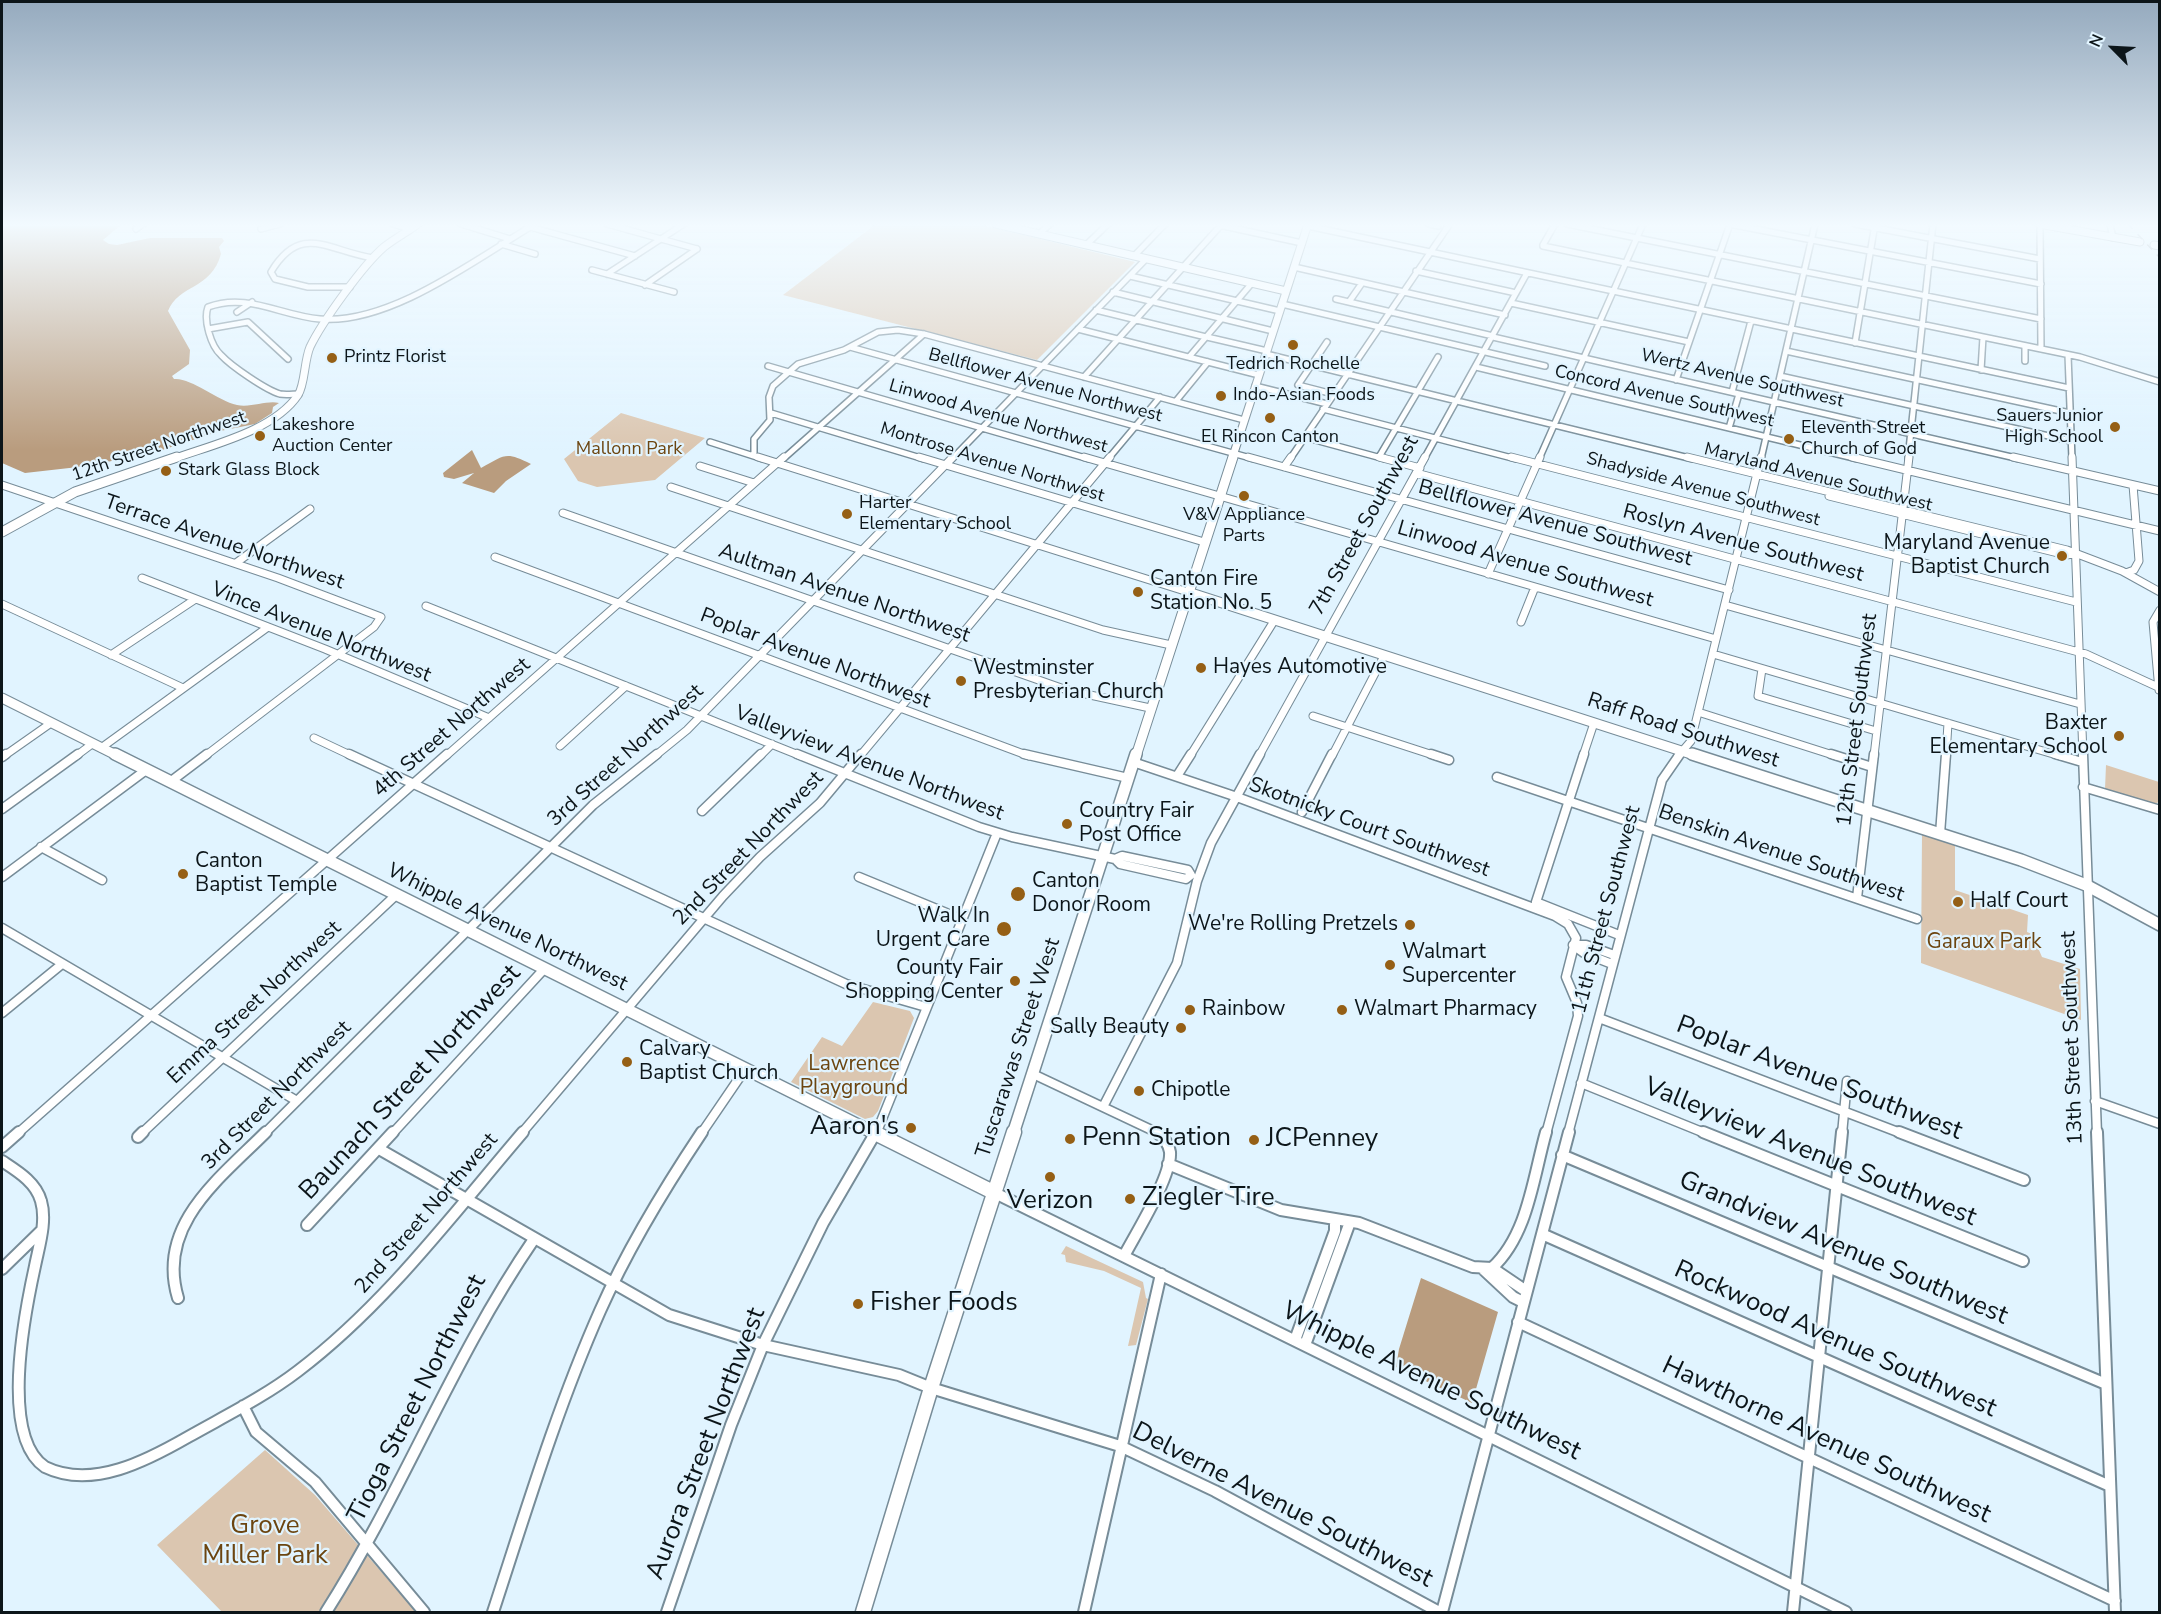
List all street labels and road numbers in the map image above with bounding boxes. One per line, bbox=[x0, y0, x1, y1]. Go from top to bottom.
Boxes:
street label: Bellflower Avenue Northwest bbox=[926, 344, 1164, 428]
street label: Wertz Avenue Southwest bbox=[1638, 345, 1846, 413]
street label: Concord Avenue Southwest bbox=[1552, 361, 1776, 433]
street label: Linwood Avenue Northwest bbox=[886, 375, 1110, 459]
street label: 12th Street Northwest bbox=[69, 407, 249, 487]
street label: Montrose Avenue Northwest bbox=[877, 419, 1107, 507]
street label: 7th Street Southwest bbox=[1305, 432, 1425, 620]
street label: Maryland Avenue Southwest bbox=[1702, 439, 1934, 517]
street label: Shadyside Avenue Southwest bbox=[1584, 448, 1822, 532]
street label: Bellflower Avenue Southwest bbox=[1415, 475, 1695, 573]
street label: Terrace Avenue Northwest bbox=[101, 490, 347, 596]
street label: Roslyn Avenue Southwest bbox=[1620, 500, 1866, 588]
street label: Linwood Avenue Southwest bbox=[1394, 516, 1656, 614]
street label: Aultman Avenue Northwest bbox=[715, 539, 973, 649]
street label: Vince Avenue Northwest bbox=[207, 577, 435, 689]
street label: Poplar Avenue Northwest bbox=[696, 603, 934, 715]
street label: 12th Street Southwest bbox=[1832, 612, 1884, 828]
street label: 4th Street Northwest bbox=[368, 653, 536, 803]
street label: 3rd Street Northwest bbox=[543, 679, 709, 833]
street label: Raff Road Southwest bbox=[1584, 688, 1782, 774]
street label: Valleyview Avenue Northwest bbox=[731, 701, 1007, 827]
street label: 2nd Street Northwest bbox=[669, 766, 829, 932]
street label: Skotnicky Court Southwest bbox=[1245, 773, 1493, 883]
street label: Benskin Avenue Southwest bbox=[1655, 800, 1907, 908]
street label: 11th Street Southwest bbox=[1567, 803, 1647, 1017]
street label: Whipple Avenue Northwest bbox=[383, 859, 631, 997]
street label: Emma Street Northwest bbox=[163, 916, 347, 1090]
street label: 13th Street Southwest bbox=[2057, 931, 2089, 1145]
street label: Tuscarawas Street West bbox=[972, 935, 1066, 1161]
street label: Baunach Street Northwest bbox=[294, 959, 528, 1207]
street label: Poplar Avenue Southwest bbox=[1672, 1010, 1966, 1148]
street label: 3rd Street Northwest bbox=[197, 1016, 357, 1176]
street label: Valleyview Avenue Southwest bbox=[1639, 1072, 1981, 1234]
street label: 2nd Street Northwest bbox=[350, 1128, 504, 1300]
street label: Grandview Avenue Southwest bbox=[1674, 1165, 2012, 1333]
street label: Rockwood Avenue Southwest bbox=[1669, 1255, 2001, 1425]
street label: Tioga Street Northwest bbox=[342, 1270, 494, 1528]
street label: Whipple Avenue Southwest bbox=[1276, 1296, 1586, 1468]
street label: Aurora Street Northwest bbox=[641, 1304, 773, 1584]
street label: Hawthorne Avenue Southwest bbox=[1657, 1351, 1995, 1531]
street label: Delverne Avenue Southwest bbox=[1127, 1416, 1437, 1596]

